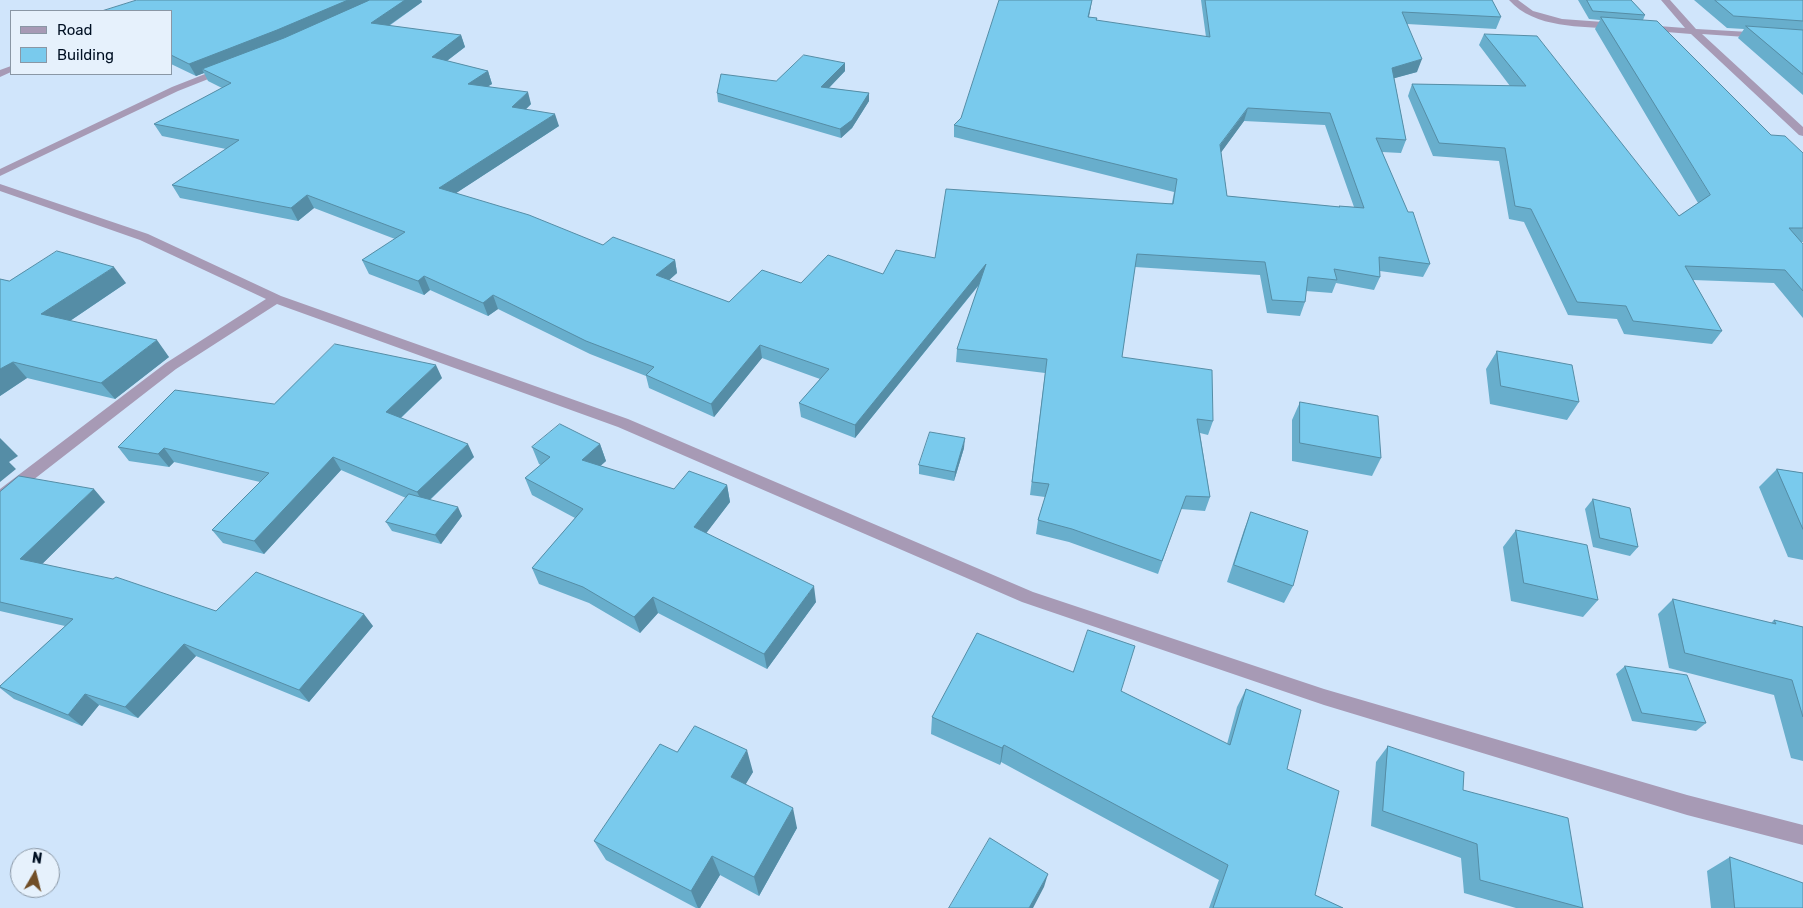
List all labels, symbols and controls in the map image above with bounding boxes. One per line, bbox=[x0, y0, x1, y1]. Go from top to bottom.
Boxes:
legend bbox=[10, 10, 172, 75]
text: Road bbox=[57, 21, 93, 39]
text: Building bbox=[57, 46, 114, 64]
north arrow bbox=[10, 848, 60, 898]
text: N bbox=[31, 850, 43, 868]

